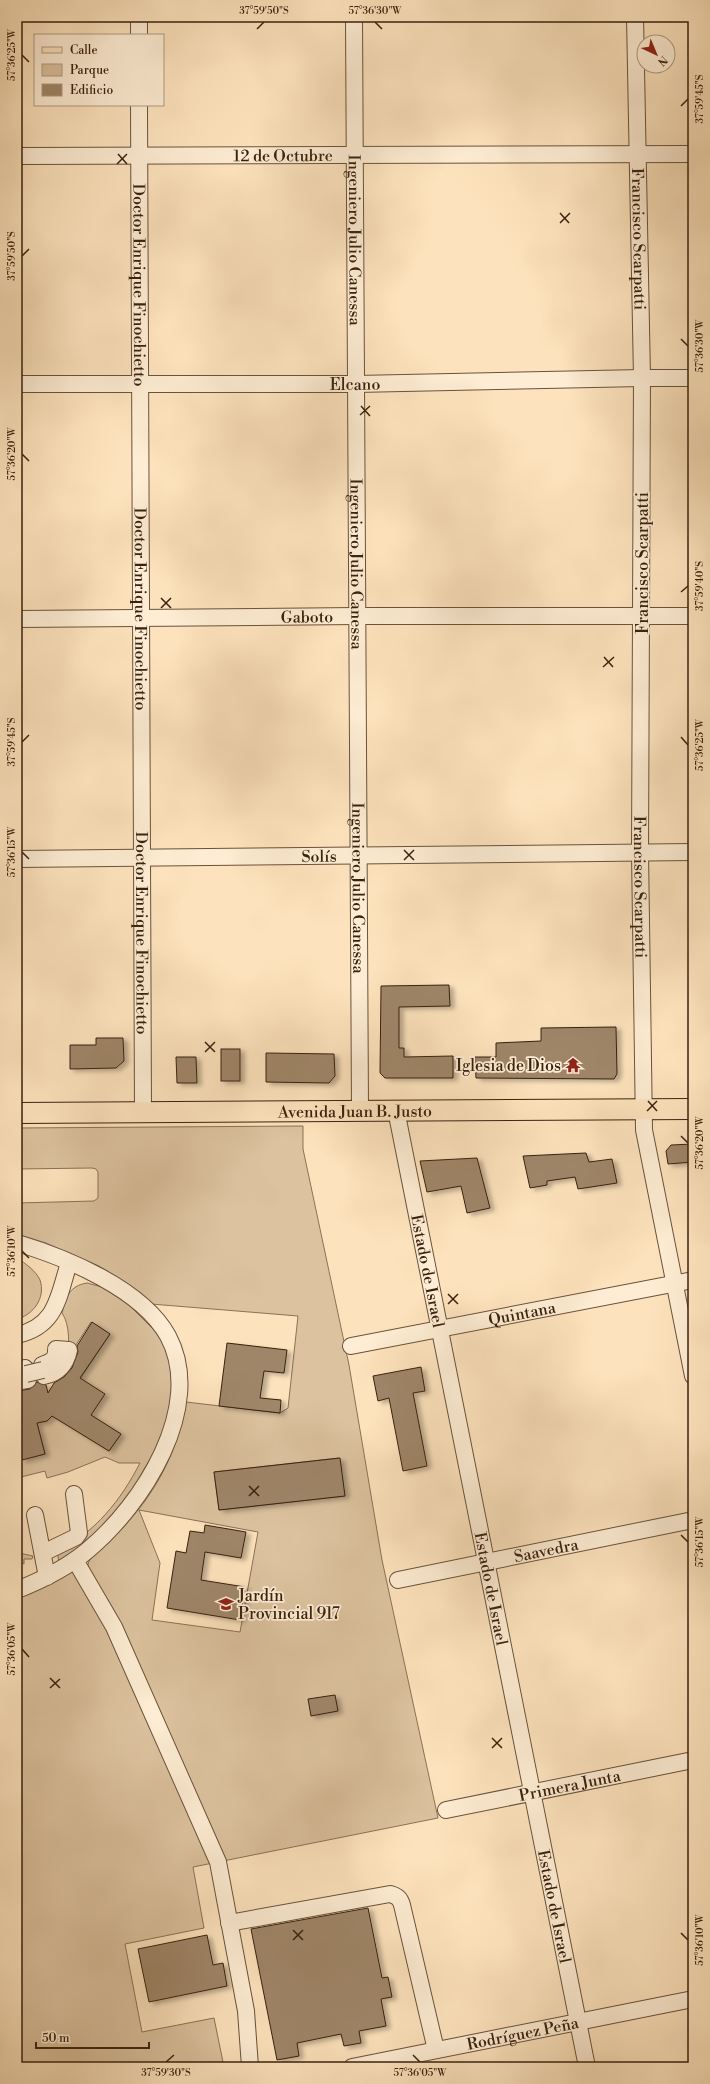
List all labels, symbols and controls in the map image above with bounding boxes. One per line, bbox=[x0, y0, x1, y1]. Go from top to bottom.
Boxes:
text: 37°59'50"S bbox=[239, 5, 289, 17]
text: 57°36'30"W bbox=[349, 5, 402, 17]
text: 57°36'25"W bbox=[6, 28, 18, 81]
legend bbox=[34, 34, 164, 106]
north arrow bbox=[636, 34, 676, 74]
text: Calle bbox=[70, 43, 97, 58]
text: N bbox=[654, 52, 670, 69]
text: Parque bbox=[70, 63, 109, 78]
text: 37°59'45"S bbox=[694, 74, 706, 123]
text: Edificio bbox=[70, 83, 113, 98]
street label: 12 de Octubre bbox=[233, 146, 333, 166]
street label: Ingeniero Julio Canessa bbox=[344, 154, 365, 326]
street label: Francisco Scarpatti bbox=[627, 168, 650, 310]
street label: Doctor Enrique Finochietto bbox=[128, 183, 149, 387]
text: 37°59'50"S bbox=[6, 231, 18, 281]
text: 57°36'30"W bbox=[694, 319, 706, 372]
street label: Elcano bbox=[330, 374, 381, 395]
text: 57°36'20"W bbox=[6, 427, 18, 481]
street label: Ingeniero Julio Canessa bbox=[346, 478, 366, 650]
street label: Francisco Scarpatti bbox=[633, 492, 653, 634]
street label: Doctor Enrique Finochietto bbox=[130, 507, 150, 711]
text: 37°59'40"S bbox=[694, 561, 706, 611]
street label: Gaboto bbox=[281, 607, 333, 628]
text: 37°59'45"S bbox=[6, 717, 18, 766]
text: 57°36'25"W bbox=[694, 718, 706, 771]
street label: Ingeniero Julio Canessa bbox=[347, 802, 368, 974]
street label: Francisco Scarpatti bbox=[629, 816, 651, 958]
text: 57°36'15"W bbox=[6, 826, 18, 877]
street label: Doctor Enrique Finochietto bbox=[131, 831, 152, 1035]
street label: Solís bbox=[301, 847, 337, 867]
place label: Iglesia de Dios bbox=[456, 1056, 561, 1076]
temple icon: Iglesia de Dios bbox=[564, 1056, 582, 1074]
street label: Avenida Juan B. Justo bbox=[277, 1102, 432, 1122]
text: 57°36'20"W bbox=[694, 1116, 706, 1170]
street label: Estado de Israel bbox=[406, 1213, 448, 1330]
text: 57°36'10"W bbox=[6, 1224, 18, 1277]
street label: Quintana bbox=[487, 1298, 558, 1330]
text: 57°36'15"W bbox=[694, 1516, 706, 1567]
street label: Estado de Israel bbox=[469, 1530, 512, 1647]
street label: Saavedra bbox=[512, 1534, 581, 1567]
place label: Jardín Provincial 917 bbox=[237, 1586, 340, 1624]
school or university icon: Jardín Provincial 917 bbox=[217, 1595, 235, 1613]
text: 57°36'05"W bbox=[6, 1622, 18, 1675]
street label: Primera Junta bbox=[517, 1766, 623, 1806]
street label: Estado de Israel bbox=[533, 1848, 575, 1965]
text: 57°36'10"W bbox=[694, 1913, 706, 1966]
street label: Rodríguez Peña bbox=[465, 2013, 581, 2055]
scale bar bbox=[36, 2024, 149, 2050]
text: 50 m bbox=[42, 2031, 70, 2046]
text: 37°59'30"S bbox=[141, 2067, 191, 2079]
text: 57°36'05"W bbox=[394, 2067, 447, 2079]

